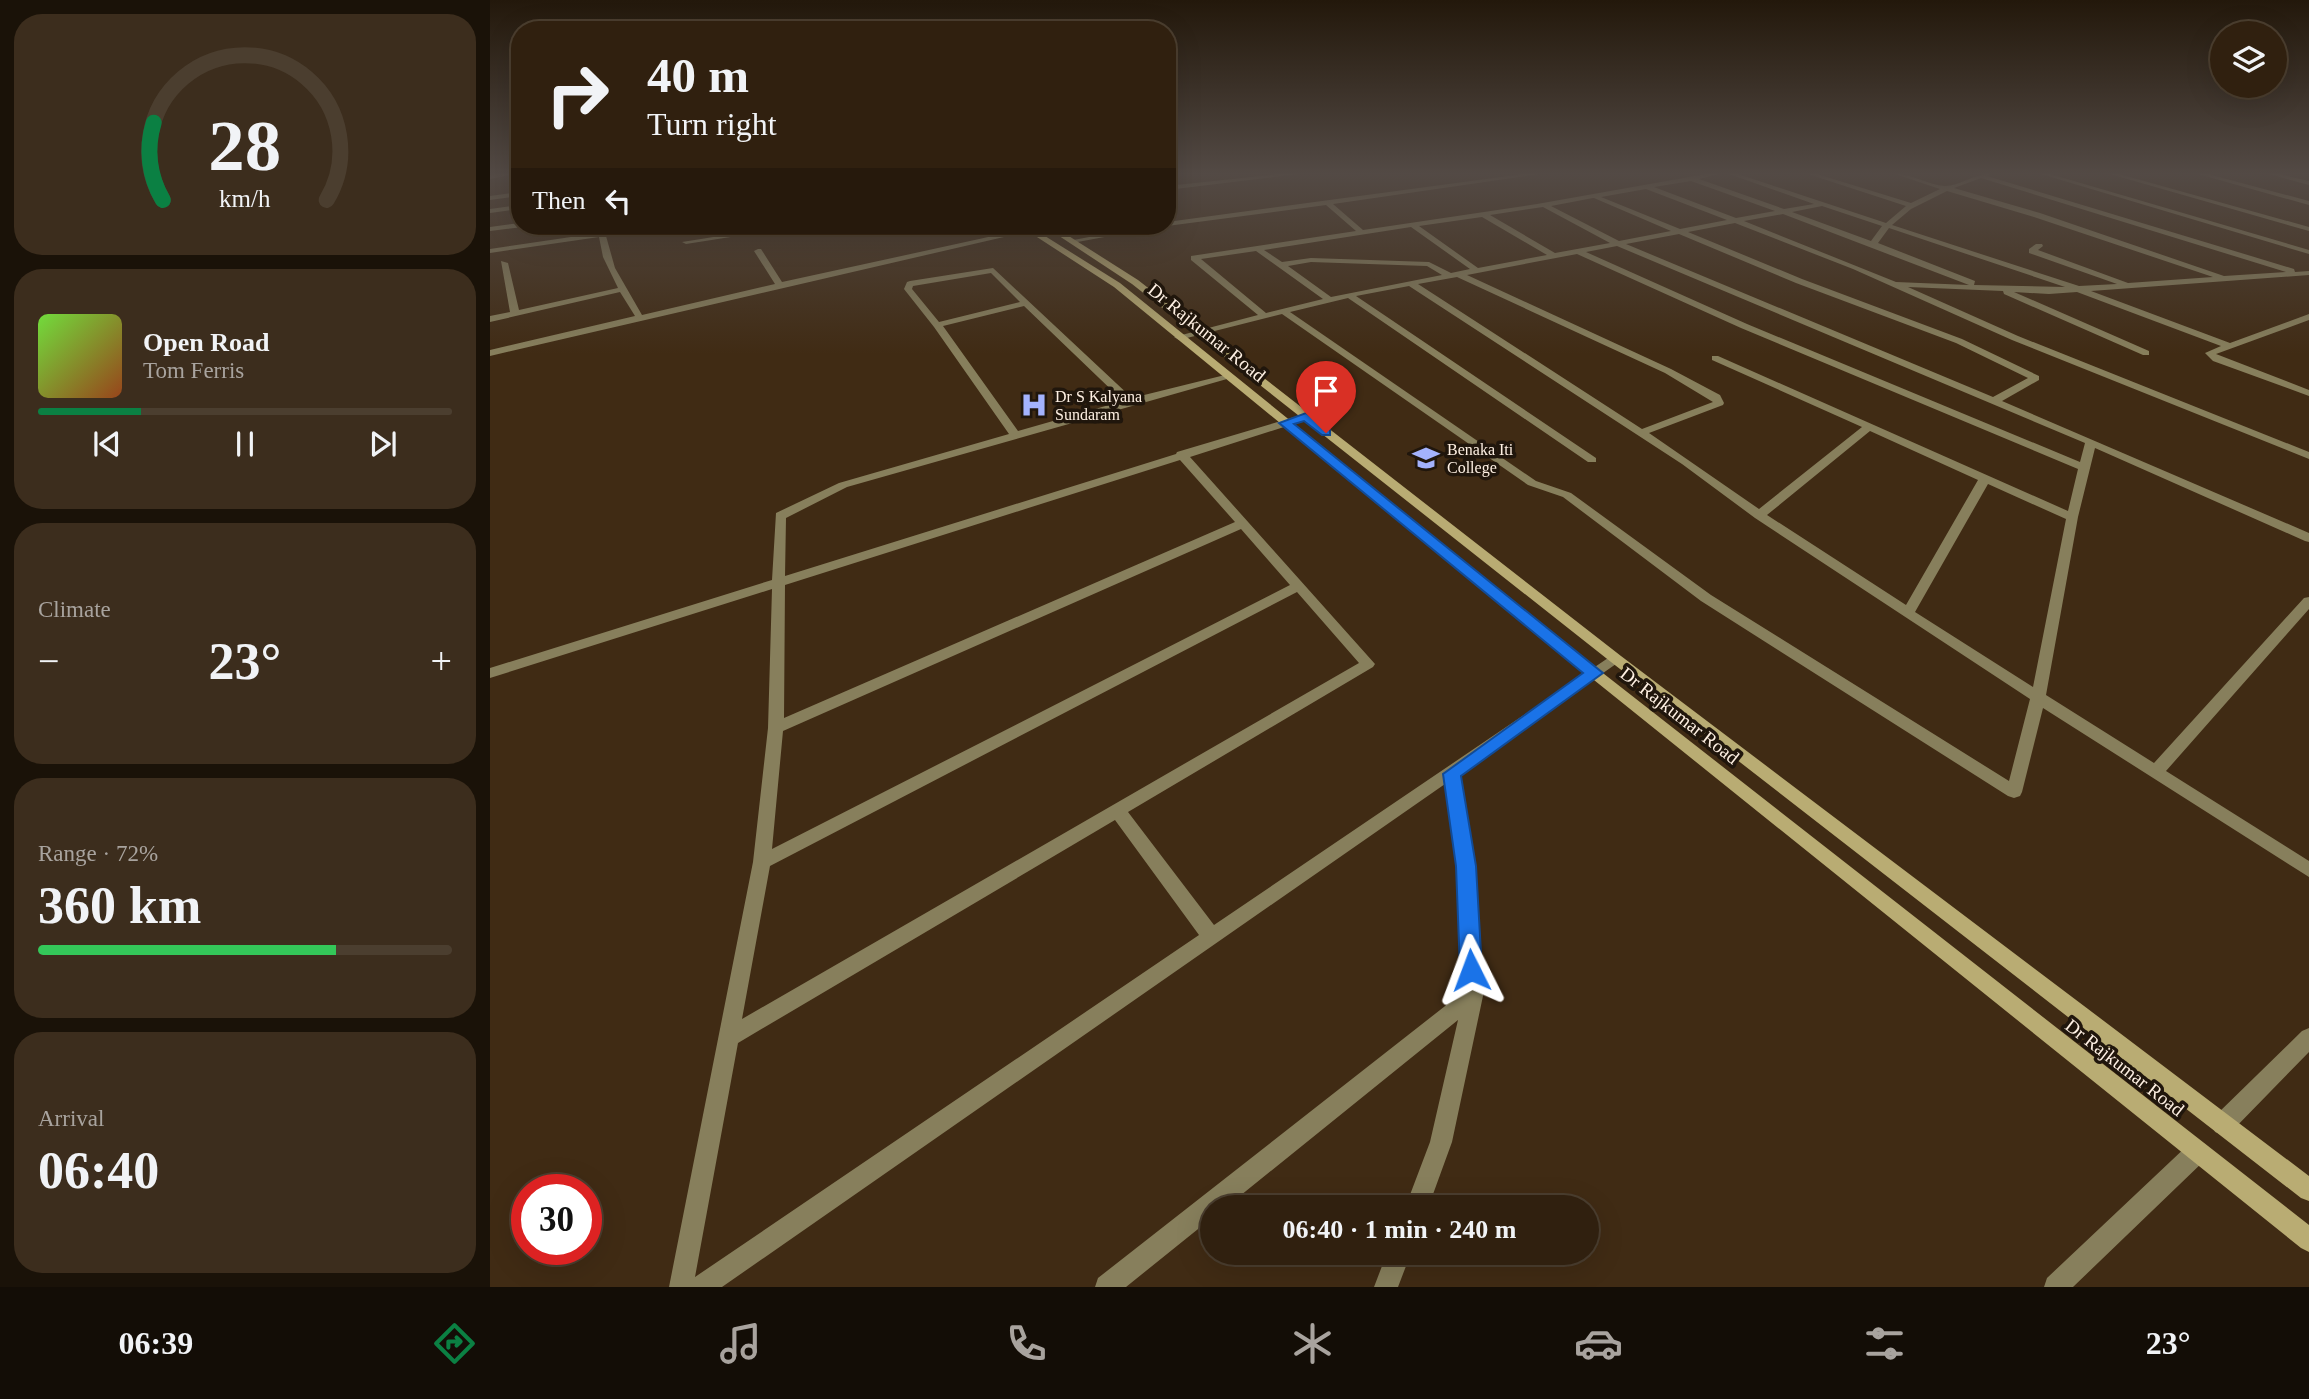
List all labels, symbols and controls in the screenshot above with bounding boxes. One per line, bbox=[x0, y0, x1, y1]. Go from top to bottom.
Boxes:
map controls bbox=[2210, 21, 2287, 98]
button: layers bbox=[2210, 21, 2287, 98]
text: 40 m bbox=[647, 48, 749, 103]
icon: right bbox=[532, 49, 623, 140]
text: 28 bbox=[209, 106, 281, 187]
text: Turn right bbox=[647, 106, 777, 142]
icon: left bbox=[599, 182, 637, 220]
text: km/h bbox=[219, 185, 271, 212]
text: Then bbox=[532, 186, 585, 215]
street label: Dr Rajkumar Road bbox=[1144, 279, 1270, 386]
text: Open Road bbox=[143, 328, 269, 357]
text: Tom Ferris bbox=[143, 358, 244, 383]
pin bbox=[1296, 361, 1356, 433]
icon: arrive bbox=[1307, 372, 1345, 410]
place label: Dr S Kalyana Sundaram bbox=[1055, 388, 1142, 423]
hospital icon: Dr S Kalyana Sundaram bbox=[1019, 390, 1049, 420]
icon: previous bbox=[88, 425, 126, 463]
icon: pause bbox=[226, 425, 264, 463]
icon: next bbox=[364, 425, 402, 463]
place label: Benaka Iti College bbox=[1447, 441, 1514, 477]
school or university icon: Benaka Iti College bbox=[1411, 443, 1441, 473]
text: Climate bbox=[38, 597, 111, 622]
text: 23° bbox=[209, 633, 281, 690]
text: − bbox=[38, 640, 59, 682]
text: + bbox=[431, 640, 452, 682]
street label: Dr Rajkumar Road bbox=[1616, 663, 1744, 768]
text: Range · 72% bbox=[38, 841, 158, 866]
text: 360 km bbox=[38, 877, 201, 934]
position arrow bbox=[1434, 933, 1508, 1007]
street label: Dr Rajkumar Road bbox=[2061, 1015, 2189, 1120]
text: Arrival bbox=[38, 1106, 104, 1131]
text: 06:40 bbox=[38, 1142, 159, 1199]
speed limit sign: 30 bbox=[511, 1174, 602, 1265]
text: 06:40 · 1 min · 240 m bbox=[1283, 1215, 1517, 1244]
icon: directions bbox=[430, 1319, 479, 1368]
icon: music bbox=[716, 1319, 765, 1368]
icon: phone bbox=[1002, 1319, 1051, 1368]
icon: climate bbox=[1288, 1319, 1337, 1368]
icon: car bbox=[1574, 1319, 1623, 1368]
icon: filters bbox=[1860, 1319, 1909, 1368]
text: 06:39 bbox=[118, 1325, 193, 1361]
text: 23° bbox=[2146, 1325, 2190, 1361]

